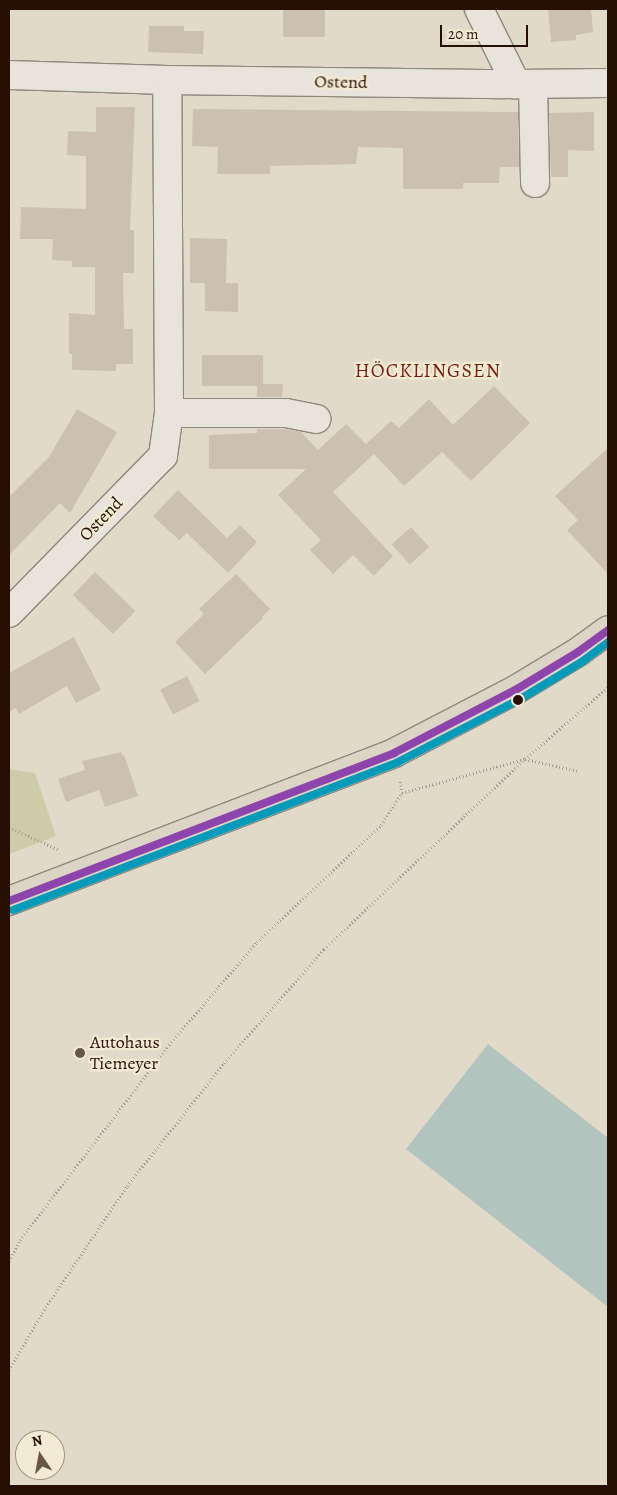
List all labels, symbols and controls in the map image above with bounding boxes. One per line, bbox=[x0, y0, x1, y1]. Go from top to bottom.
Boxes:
scale bar bbox=[442, 15, 530, 47]
text: 20 m bbox=[448, 24, 479, 44]
street label: Ostend bbox=[314, 71, 368, 93]
district label: HÖCKLINGSEN bbox=[353, 358, 503, 382]
street label: Ostend bbox=[75, 492, 127, 546]
unlabelled marker bbox=[513, 695, 523, 705]
place label: Autohaus Tiemeyer bbox=[90, 1032, 160, 1074]
marker: Autohaus Tiemeyer bbox=[74, 1047, 86, 1059]
north arrow bbox=[15, 1430, 65, 1480]
text: N bbox=[30, 1430, 44, 1451]

